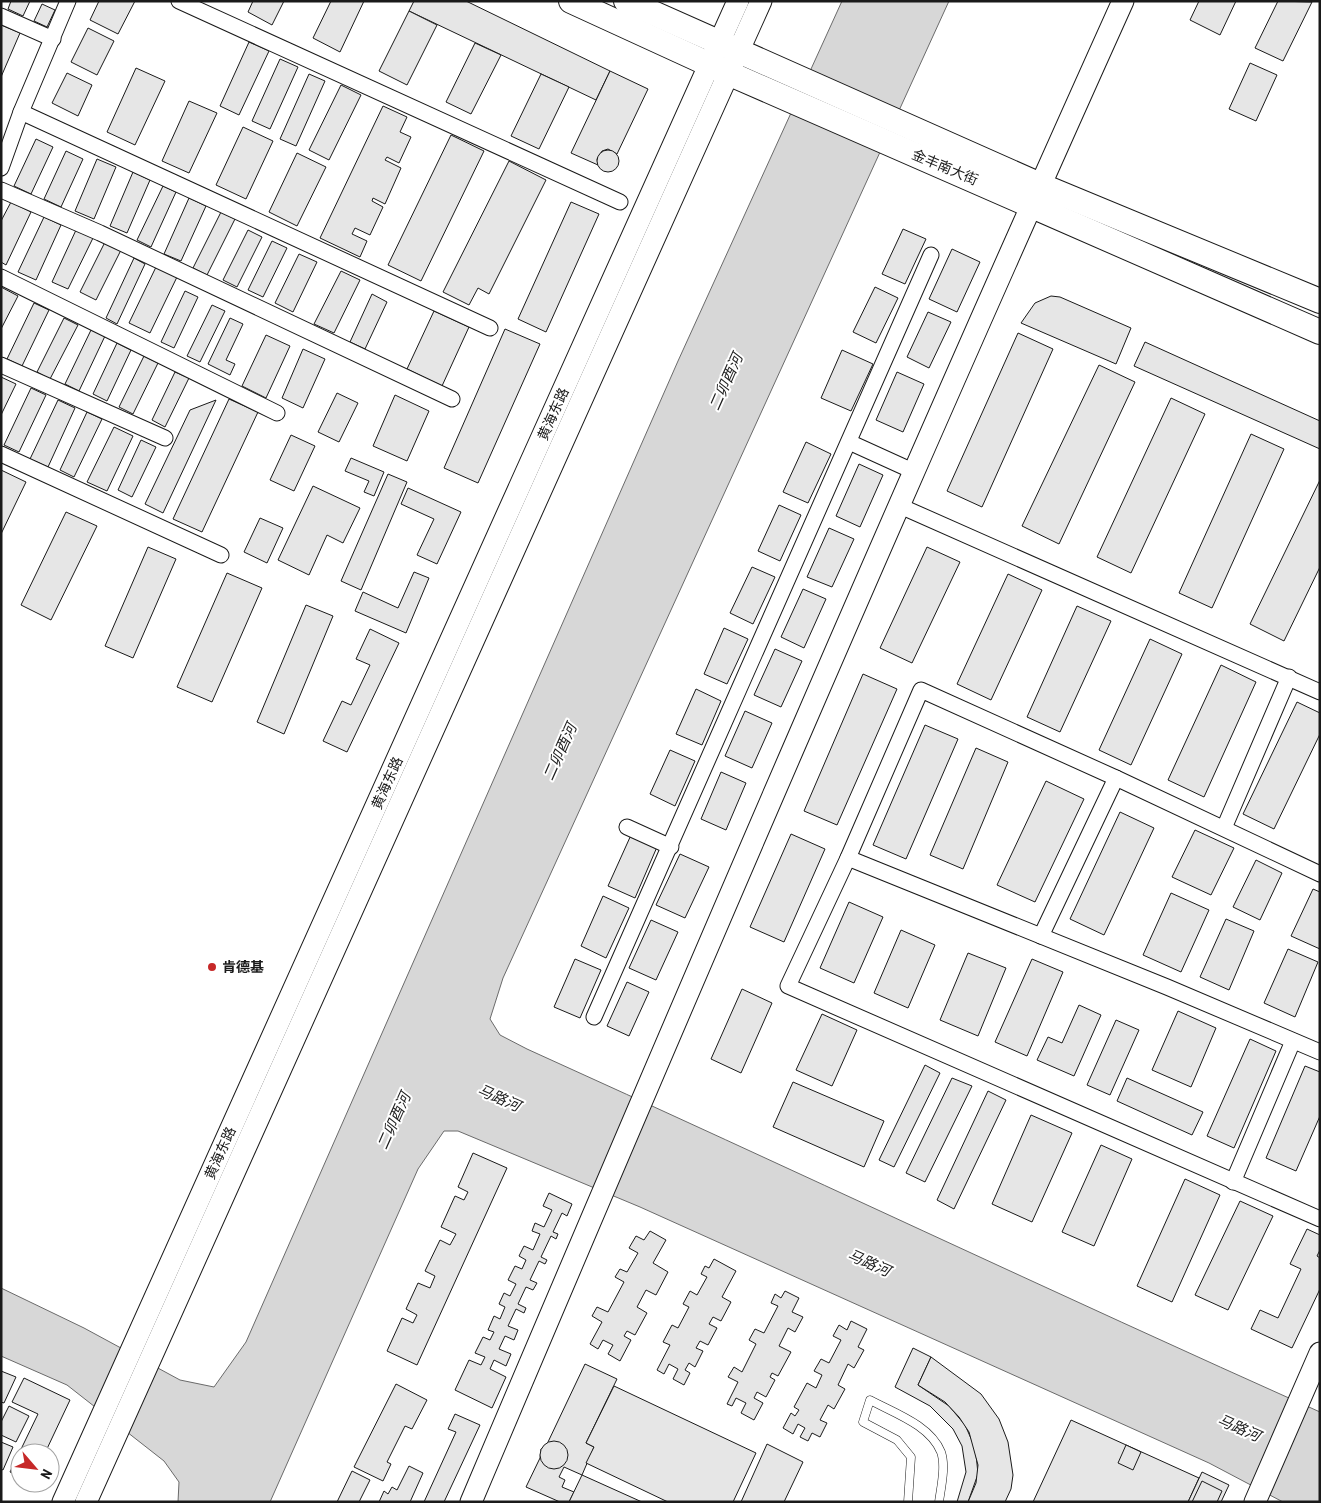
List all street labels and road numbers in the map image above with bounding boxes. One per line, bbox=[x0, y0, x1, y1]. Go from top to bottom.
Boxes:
street label: 金丰南大街 bbox=[910, 146, 980, 188]
street label: 黄海东路 bbox=[534, 385, 572, 443]
street label: 黄海东路 bbox=[368, 754, 406, 812]
street label: 黄海东路 bbox=[201, 1124, 239, 1182]

